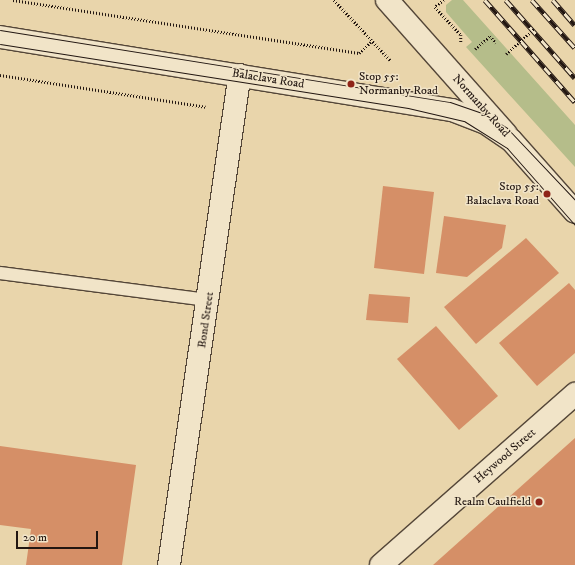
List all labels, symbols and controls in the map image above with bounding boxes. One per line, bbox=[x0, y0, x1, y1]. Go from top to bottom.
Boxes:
street label: Balaclava Road bbox=[231, 66, 305, 92]
place label: Stop 55: Normanby Road bbox=[359, 70, 438, 98]
street label: Normanby Road bbox=[449, 72, 513, 140]
marker: Stop 55: Normanby Road bbox=[346, 79, 356, 89]
place label: Stop 55: Balaclava Road bbox=[466, 180, 539, 208]
marker: Stop 55: Balaclava Road bbox=[542, 189, 552, 199]
street label: Bond Street bbox=[195, 291, 217, 349]
street label: Heywood Street bbox=[471, 425, 539, 487]
place label: Realm Caulfield bbox=[454, 495, 531, 509]
marker: Realm Caulfield bbox=[534, 497, 544, 507]
scale bar bbox=[18, 523, 100, 549]
text: 20 m bbox=[23, 530, 47, 545]

